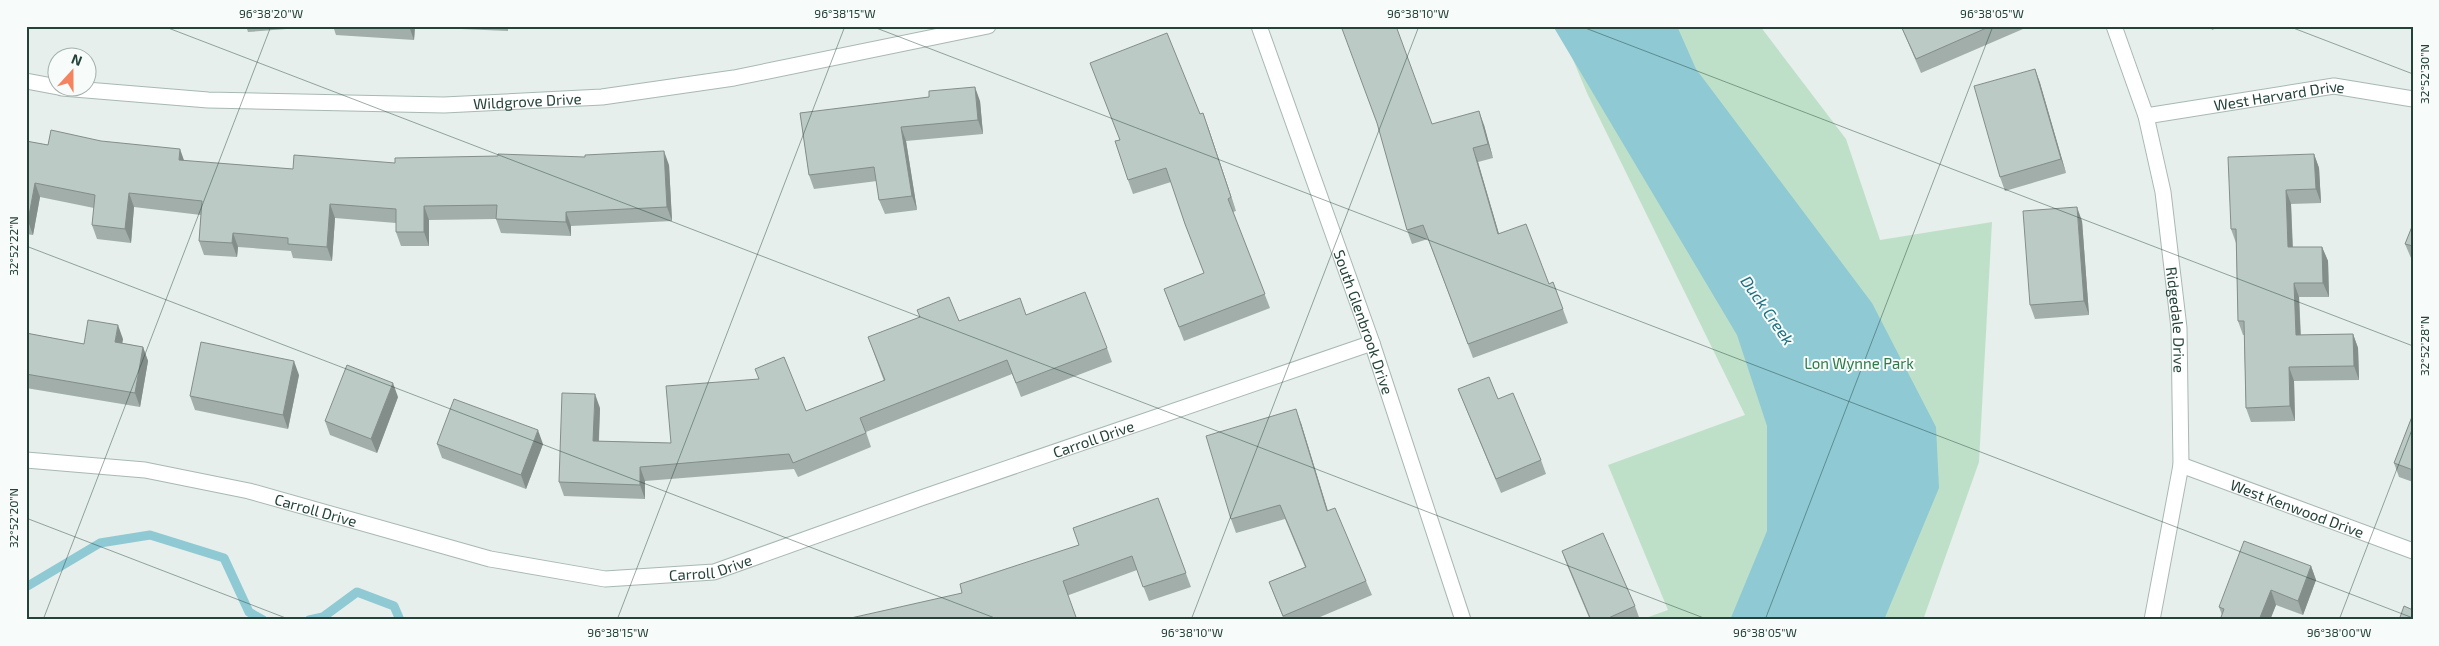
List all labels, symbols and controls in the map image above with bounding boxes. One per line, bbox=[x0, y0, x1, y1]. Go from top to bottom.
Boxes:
text: 96°38'20"W bbox=[239, 6, 303, 20]
text: 96°38'15"W bbox=[814, 6, 876, 20]
text: 96°38'10"W bbox=[1387, 6, 1449, 20]
text: 96°38'05"W bbox=[1960, 6, 2024, 20]
text: 32°52'30"N bbox=[2417, 44, 2431, 104]
north arrow bbox=[48, 48, 98, 98]
text: N bbox=[69, 50, 85, 69]
street label: West Harvard Drive bbox=[2212, 77, 2346, 114]
street label: Wildgrove Drive bbox=[473, 89, 582, 113]
text: 32°52'22"N bbox=[6, 216, 20, 276]
street label: South Glenbrook Drive bbox=[1330, 247, 1397, 397]
street label: Ridgedale Drive bbox=[2163, 266, 2189, 373]
water label: Duck Creek bbox=[1737, 272, 1799, 348]
text: 32°52'28"N bbox=[2417, 316, 2431, 376]
park label: Lon Wynne Park bbox=[1804, 354, 1914, 372]
street label: Carroll Drive bbox=[1050, 416, 1136, 461]
street label: West Kenwood Drive bbox=[2228, 475, 2367, 541]
text: 32°52'20"N bbox=[6, 488, 20, 548]
street label: Carroll Drive bbox=[273, 490, 359, 530]
street label: Carroll Drive bbox=[668, 550, 754, 584]
text: 96°38'15"W bbox=[587, 625, 649, 639]
text: 96°38'10"W bbox=[1161, 625, 1223, 639]
text: 96°38'05"W bbox=[1733, 625, 1797, 639]
text: 96°38'00"W bbox=[2307, 625, 2371, 639]

